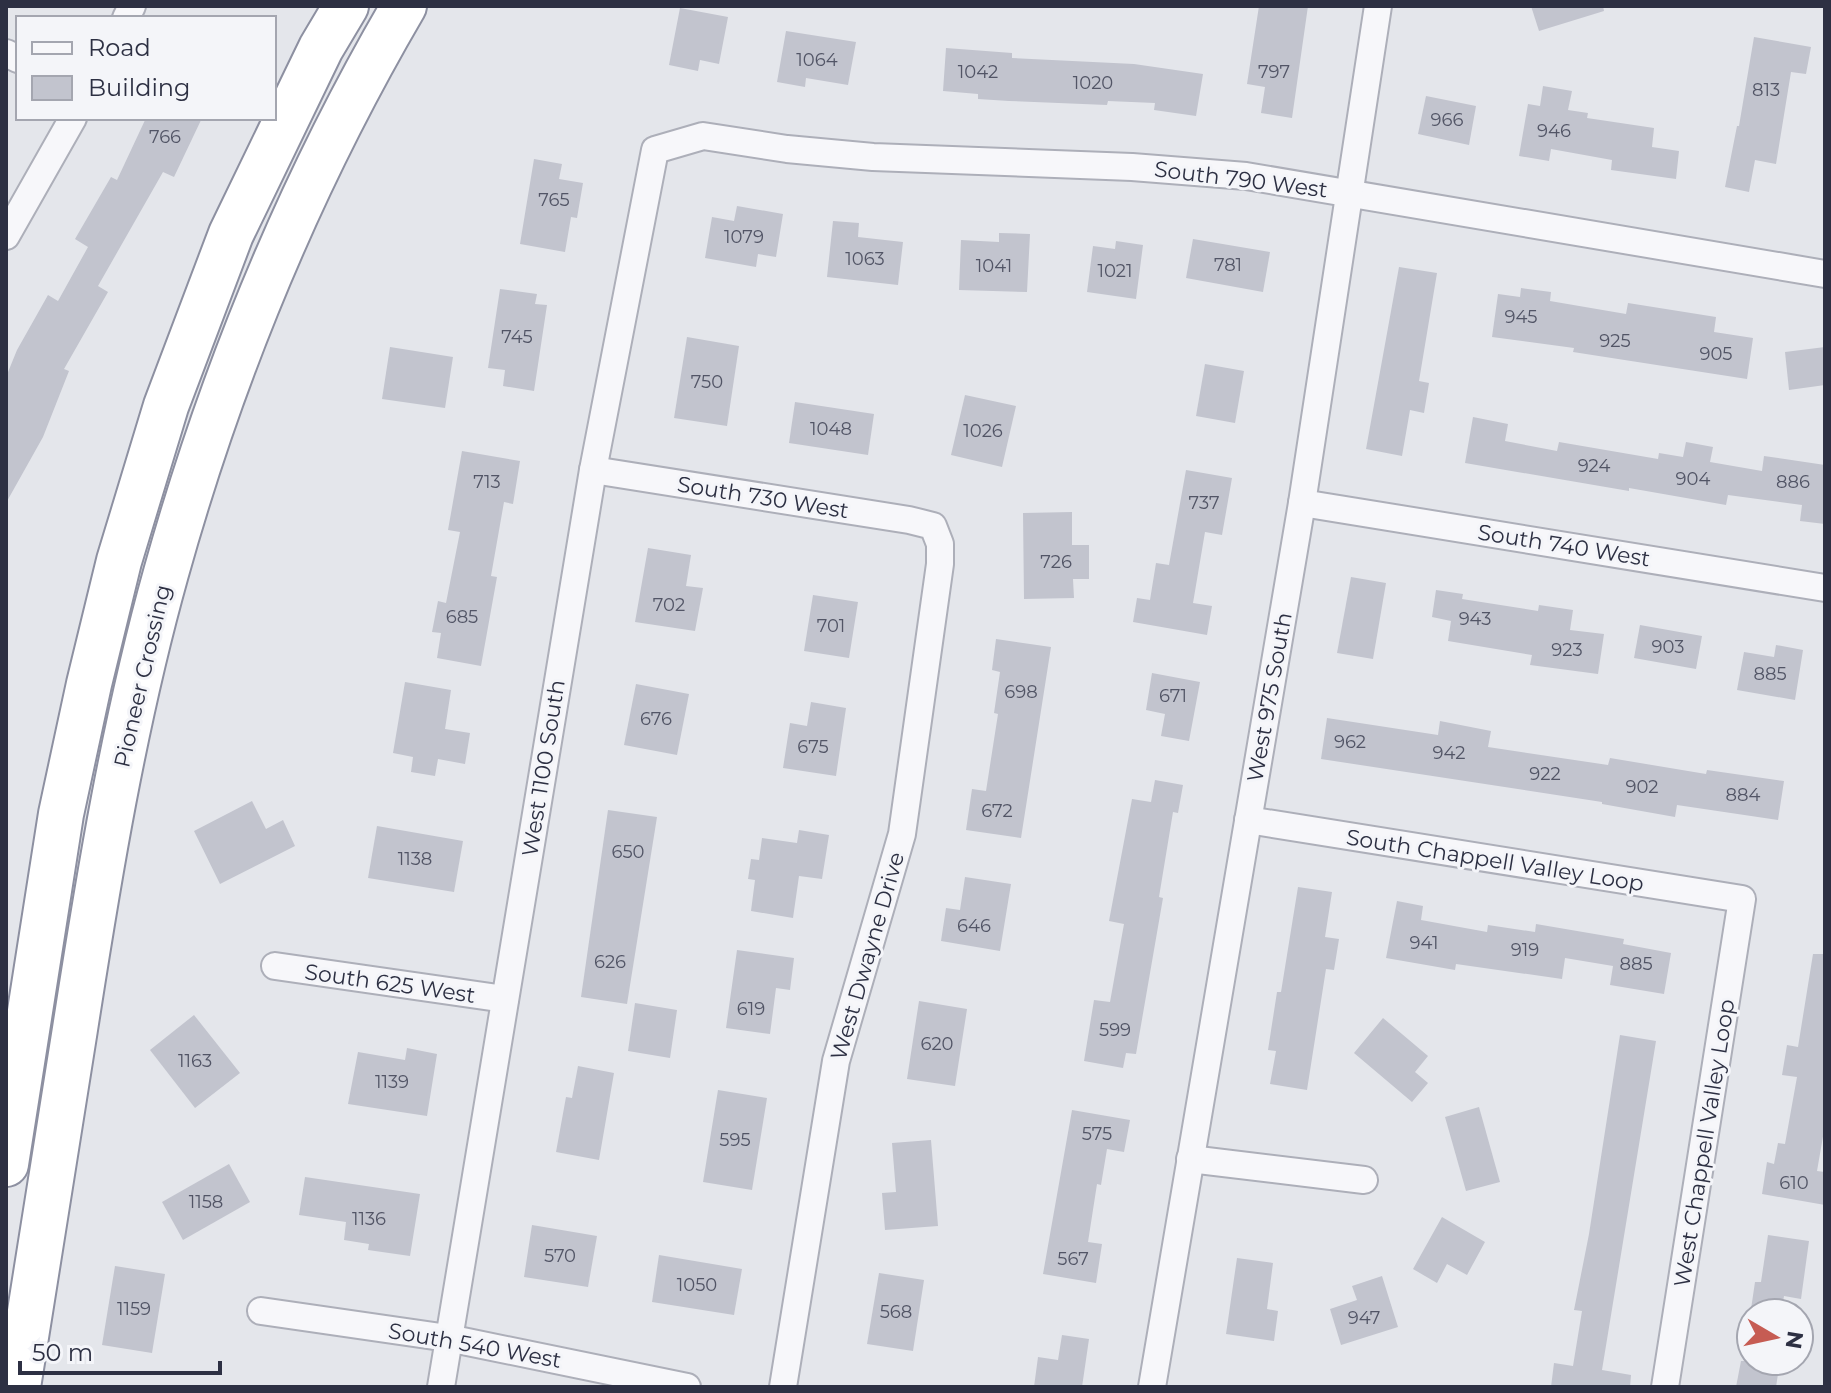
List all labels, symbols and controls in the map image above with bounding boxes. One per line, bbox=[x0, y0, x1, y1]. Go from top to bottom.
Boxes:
legend bbox=[16, 16, 276, 120]
text: Road bbox=[88, 33, 151, 62]
house number: 1064 bbox=[796, 49, 838, 71]
house number: 1042 bbox=[958, 61, 998, 83]
house number: 797 bbox=[1258, 61, 1290, 83]
house number: 1020 bbox=[1073, 72, 1113, 94]
text: Building bbox=[88, 73, 191, 102]
house number: 813 bbox=[1752, 79, 1780, 101]
house number: 966 bbox=[1431, 109, 1463, 131]
house number: 946 bbox=[1537, 120, 1571, 142]
house number: 766 bbox=[149, 126, 181, 148]
street label: South 790 West bbox=[1153, 155, 1329, 204]
house number: 765 bbox=[538, 189, 570, 211]
house number: 1079 bbox=[724, 226, 764, 248]
house number: 1063 bbox=[845, 248, 885, 270]
house number: 781 bbox=[1214, 254, 1242, 276]
house number: 1041 bbox=[976, 255, 1012, 277]
house number: 1021 bbox=[1097, 260, 1133, 282]
house number: 945 bbox=[1504, 306, 1538, 328]
house number: 745 bbox=[501, 326, 533, 348]
house number: 925 bbox=[1599, 330, 1631, 352]
house number: 905 bbox=[1699, 343, 1733, 365]
house number: 750 bbox=[691, 371, 723, 393]
house number: 1048 bbox=[810, 418, 852, 440]
house number: 1026 bbox=[963, 420, 1003, 442]
house number: 924 bbox=[1578, 455, 1610, 477]
house number: 904 bbox=[1676, 468, 1710, 490]
house number: 713 bbox=[473, 471, 501, 493]
street label: South 730 West bbox=[675, 471, 851, 524]
house number: 886 bbox=[1776, 471, 1810, 493]
house number: 737 bbox=[1189, 492, 1219, 514]
street label: South 740 West bbox=[1476, 519, 1652, 572]
house number: 726 bbox=[1040, 551, 1072, 573]
street label: Pioneer Crossing bbox=[108, 582, 177, 770]
house number: 702 bbox=[653, 594, 685, 616]
house number: 685 bbox=[446, 606, 478, 628]
house number: 943 bbox=[1459, 608, 1491, 630]
street label: West 975 South bbox=[1241, 610, 1298, 784]
house number: 701 bbox=[817, 615, 845, 637]
house number: 903 bbox=[1652, 636, 1684, 658]
house number: 923 bbox=[1551, 639, 1583, 661]
house number: 885 bbox=[1753, 663, 1787, 685]
street label: West 1100 South bbox=[516, 678, 571, 858]
house number: 698 bbox=[1004, 681, 1038, 703]
house number: 671 bbox=[1159, 685, 1187, 707]
house number: 676 bbox=[640, 708, 672, 730]
house number: 962 bbox=[1334, 731, 1366, 753]
house number: 675 bbox=[797, 736, 829, 758]
house number: 942 bbox=[1432, 742, 1466, 764]
house number: 922 bbox=[1529, 763, 1561, 785]
house number: 902 bbox=[1625, 776, 1659, 798]
house number: 884 bbox=[1726, 784, 1761, 806]
house number: 672 bbox=[981, 800, 1013, 822]
street label: South Chappell Valley Loop bbox=[1344, 824, 1646, 897]
house number: 650 bbox=[611, 841, 645, 863]
house number: 1138 bbox=[398, 848, 432, 870]
street label: West Dwayne Drive bbox=[825, 849, 910, 1063]
house number: 646 bbox=[957, 915, 991, 937]
house number: 941 bbox=[1410, 932, 1438, 954]
house number: 919 bbox=[1511, 939, 1539, 961]
house number: 626 bbox=[594, 951, 626, 973]
house number: 885 bbox=[1619, 953, 1653, 975]
street label: South 625 West bbox=[303, 958, 477, 1009]
street label: West Chappell Valley Loop bbox=[1668, 997, 1741, 1289]
house number: 619 bbox=[737, 998, 765, 1020]
house number: 599 bbox=[1099, 1019, 1131, 1041]
house number: 620 bbox=[920, 1033, 954, 1055]
house number: 1163 bbox=[178, 1050, 212, 1072]
house number: 1139 bbox=[375, 1071, 409, 1093]
house number: 575 bbox=[1082, 1123, 1112, 1145]
house number: 595 bbox=[719, 1129, 751, 1151]
house number: 610 bbox=[1779, 1172, 1809, 1194]
house number: 1158 bbox=[189, 1191, 223, 1213]
house number: 1136 bbox=[352, 1208, 386, 1230]
house number: 570 bbox=[544, 1245, 576, 1267]
house number: 567 bbox=[1057, 1248, 1089, 1270]
house number: 1050 bbox=[677, 1274, 717, 1296]
north arrow bbox=[1735, 1297, 1815, 1377]
house number: 1159 bbox=[117, 1298, 151, 1320]
house number: 568 bbox=[880, 1301, 912, 1323]
house number: 947 bbox=[1348, 1307, 1380, 1329]
street label: South 540 West bbox=[386, 1317, 564, 1374]
scale bar bbox=[20, 1325, 220, 1375]
text: N bbox=[1780, 1329, 1809, 1351]
text: 50 m bbox=[32, 1338, 93, 1367]

